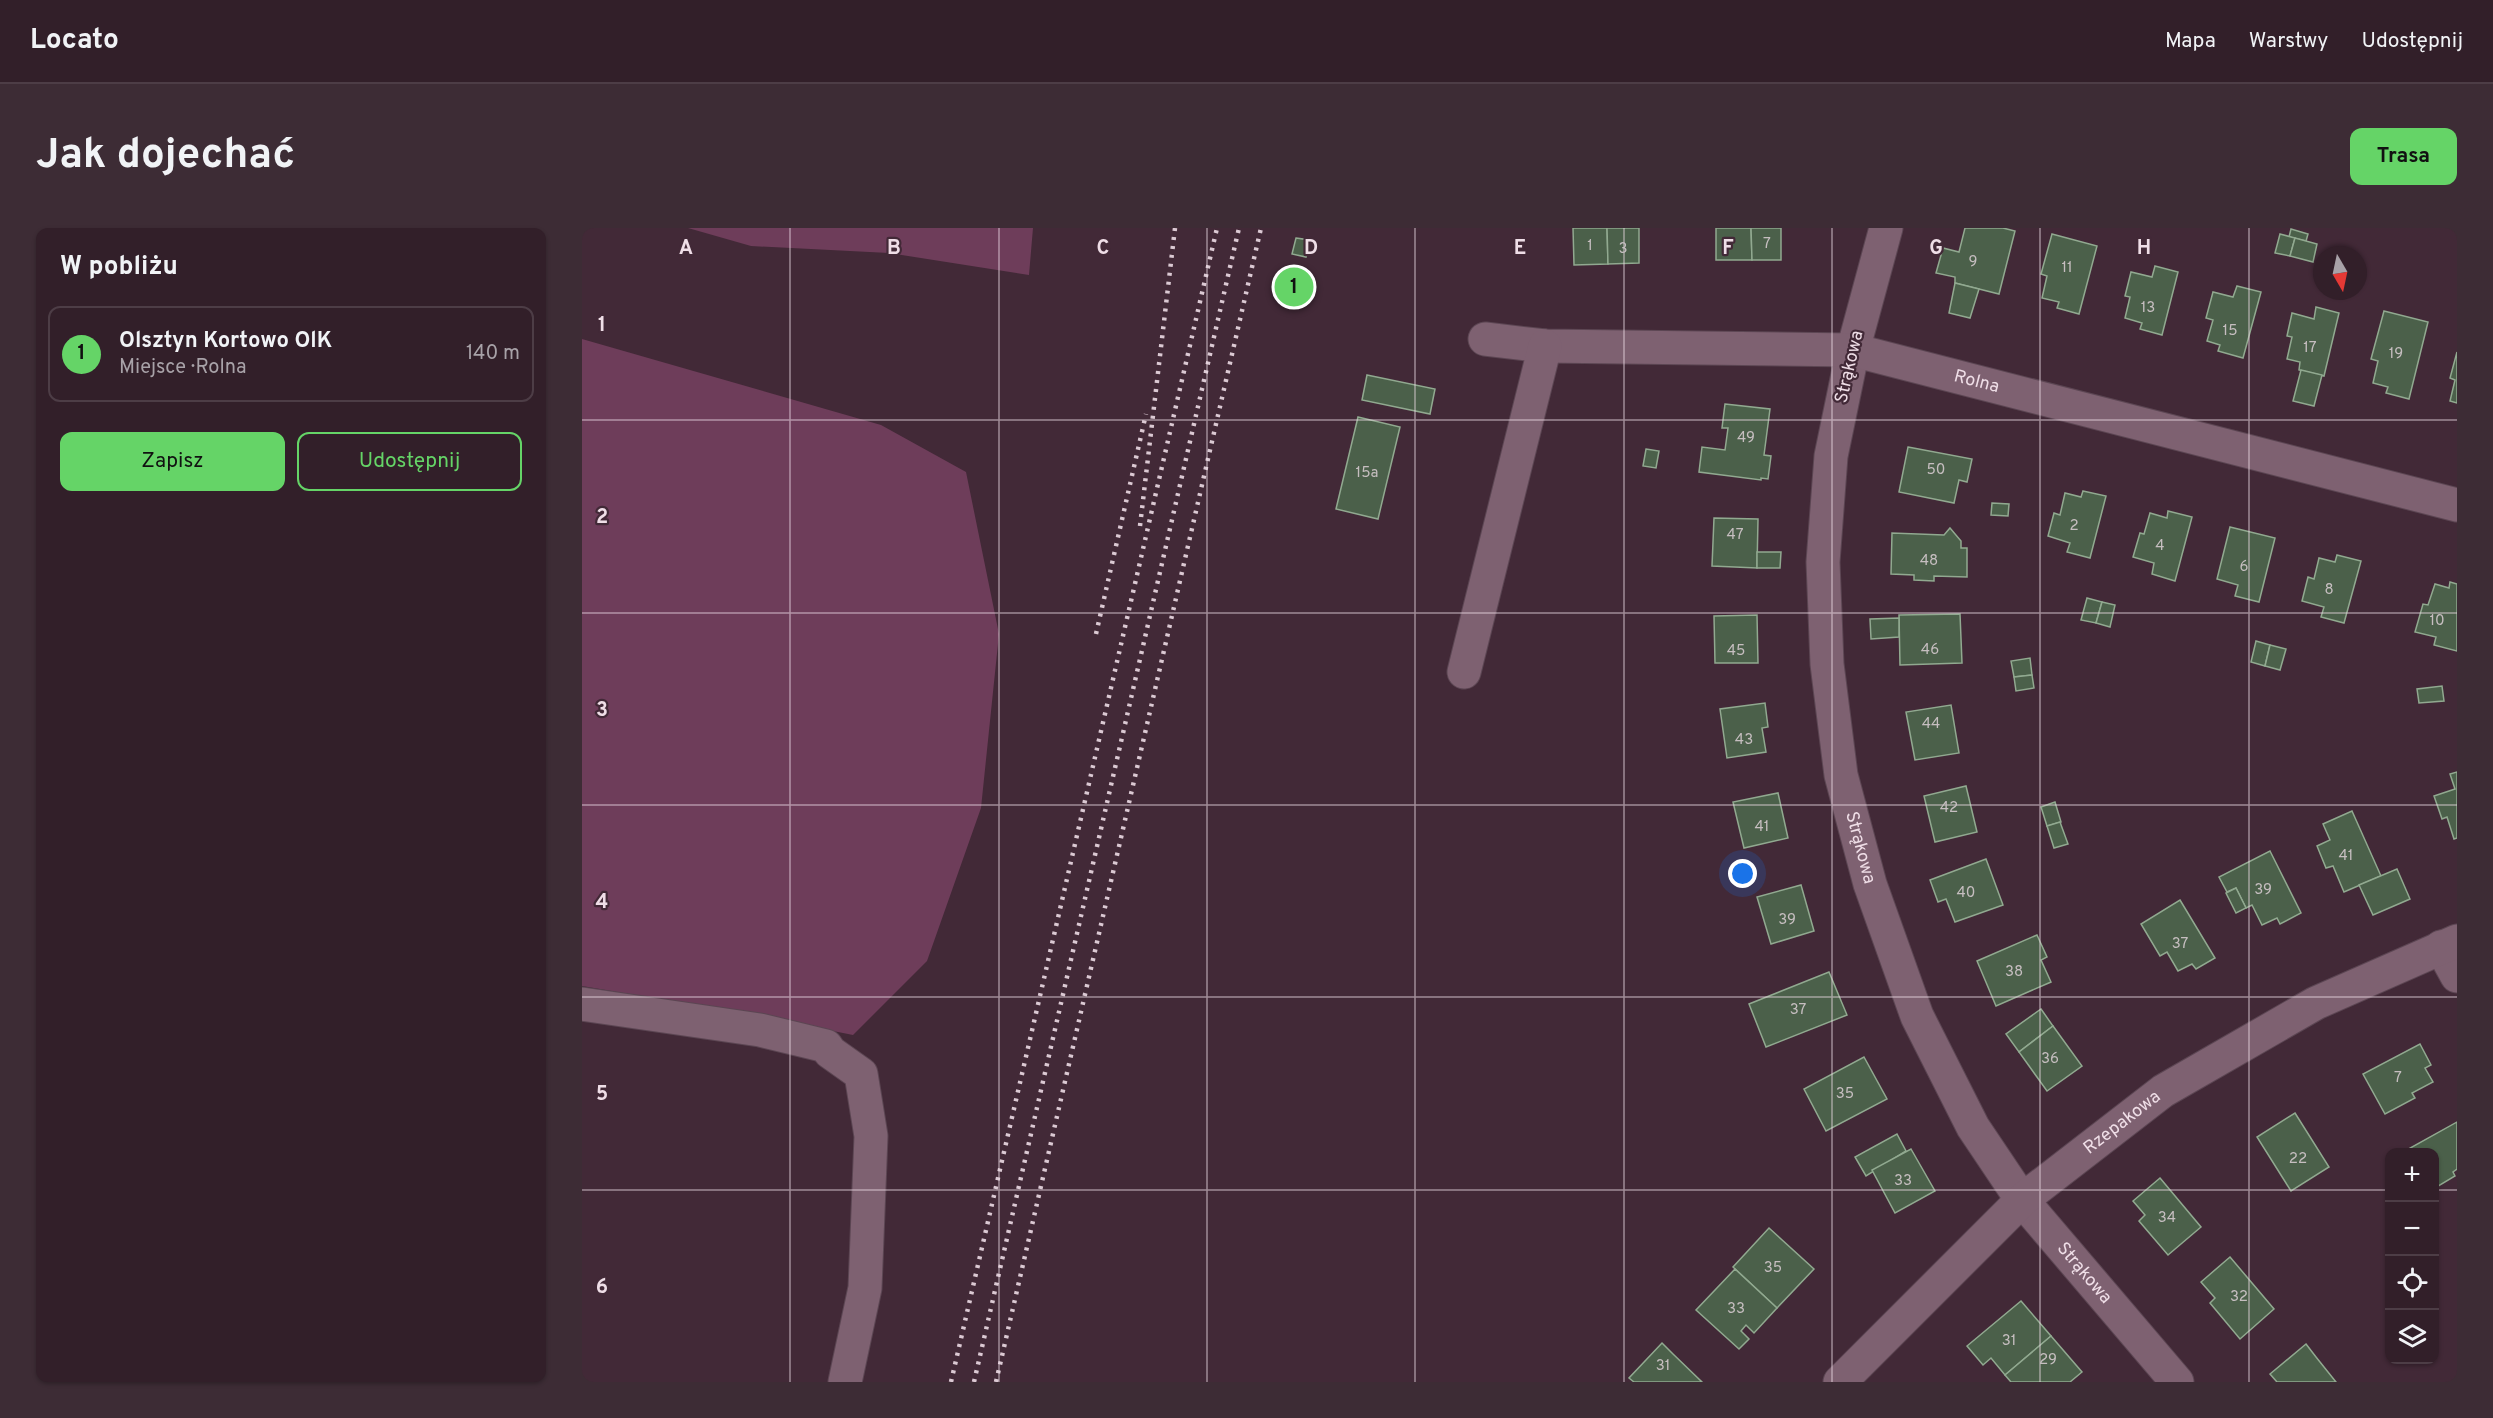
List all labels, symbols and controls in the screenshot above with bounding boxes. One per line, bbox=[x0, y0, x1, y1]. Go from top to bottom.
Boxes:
text: Locato bbox=[30, 23, 119, 59]
text: Mapa bbox=[2165, 28, 2216, 55]
text: Warstwy bbox=[2249, 28, 2328, 55]
text: Udostępnij bbox=[2361, 28, 2463, 55]
button: Trasa bbox=[2350, 128, 2457, 185]
text: Jak dojechać bbox=[36, 130, 295, 183]
house number: 7 bbox=[1763, 235, 1771, 254]
text: A bbox=[679, 236, 693, 262]
text: B bbox=[887, 236, 901, 262]
text: C bbox=[1097, 236, 1109, 262]
text: D bbox=[1304, 236, 1318, 262]
text: E bbox=[1514, 236, 1526, 262]
text: F bbox=[1722, 236, 1734, 262]
text: G bbox=[1929, 236, 1943, 262]
text: H bbox=[2137, 236, 2151, 262]
house number: 1 bbox=[1587, 237, 1593, 256]
house number: 3 bbox=[1618, 240, 1628, 259]
north arrow bbox=[2313, 246, 2367, 300]
text: W pobliżu bbox=[60, 251, 178, 284]
house number: 9 bbox=[1969, 253, 1977, 272]
house number: 11 bbox=[2061, 259, 2073, 278]
pin: 1 bbox=[1274, 264, 1314, 310]
house number: 13 bbox=[2141, 299, 2155, 318]
text: 1 bbox=[598, 313, 606, 339]
house number: 15 bbox=[2223, 322, 2237, 341]
text: Olsztyn Kortowo OlK bbox=[119, 328, 332, 355]
street label: Strąkowa bbox=[1830, 328, 1870, 406]
house number: 17 bbox=[2303, 339, 2317, 358]
text: 1 bbox=[78, 341, 86, 367]
text: 140 m bbox=[466, 341, 520, 367]
house number: 19 bbox=[2389, 345, 2403, 364]
text: Miejsce · Rolna bbox=[119, 355, 247, 381]
street label: Rolna bbox=[1951, 365, 2002, 399]
house number: 49 bbox=[1737, 429, 1755, 448]
button: Zapisz bbox=[60, 432, 285, 491]
button: Udostępnij bbox=[297, 432, 522, 491]
house number: 50 bbox=[1927, 461, 1945, 480]
house number: 15a bbox=[1356, 464, 1378, 483]
text: 2 bbox=[596, 505, 608, 531]
house number: 2 bbox=[2069, 517, 2079, 536]
house number: 47 bbox=[1727, 526, 1744, 545]
house number: 4 bbox=[2155, 537, 2165, 556]
house number: 48 bbox=[1920, 552, 1938, 571]
house number: 6 bbox=[2240, 558, 2249, 577]
house number: 8 bbox=[2324, 581, 2334, 600]
house number: 10 bbox=[2429, 612, 2445, 631]
house number: 46 bbox=[1921, 641, 1939, 660]
house number: 45 bbox=[1727, 642, 1745, 661]
text: 3 bbox=[596, 698, 608, 724]
house number: 44 bbox=[1922, 715, 1940, 734]
house number: 43 bbox=[1735, 731, 1753, 750]
house number: 42 bbox=[1940, 799, 1958, 818]
street label: Strąkowa bbox=[1840, 809, 1881, 886]
house number: 41 bbox=[1755, 818, 1769, 837]
house number: 41 bbox=[2339, 847, 2353, 866]
your location bbox=[1728, 859, 1757, 888]
house number: 39 bbox=[2254, 881, 2272, 900]
house number: 40 bbox=[1957, 884, 1975, 903]
text: 4 bbox=[596, 890, 608, 916]
house number: 39 bbox=[1778, 911, 1796, 930]
house number: 37 bbox=[2172, 935, 2189, 954]
house number: 38 bbox=[2005, 963, 2023, 982]
house number: 37 bbox=[1790, 1001, 1807, 1020]
house number: 36 bbox=[2041, 1050, 2059, 1069]
house number: 7 bbox=[2394, 1069, 2402, 1088]
text: 5 bbox=[596, 1082, 608, 1108]
house number: 35 bbox=[1836, 1085, 1854, 1104]
street label: Rzepakowa bbox=[2079, 1086, 2165, 1160]
map controls bbox=[2385, 1148, 2439, 1364]
button: + bbox=[2385, 1148, 2439, 1202]
house number: 22 bbox=[2289, 1150, 2307, 1169]
house number: 33 bbox=[1894, 1172, 1912, 1191]
button: − bbox=[2385, 1202, 2439, 1256]
house number: 34 bbox=[2158, 1209, 2176, 1228]
street label: Strąkowa bbox=[2051, 1237, 2117, 1309]
button: locate bbox=[2385, 1256, 2439, 1310]
house number: 35 bbox=[1764, 1259, 1782, 1278]
text: 6 bbox=[596, 1275, 608, 1301]
house number: 32 bbox=[2230, 1288, 2248, 1307]
house number: 33 bbox=[1727, 1300, 1745, 1319]
button: layers bbox=[2385, 1310, 2439, 1364]
house number: 31 bbox=[2002, 1332, 2016, 1351]
house number: 29 bbox=[2039, 1351, 2057, 1370]
house number: 31 bbox=[1656, 1357, 1670, 1376]

